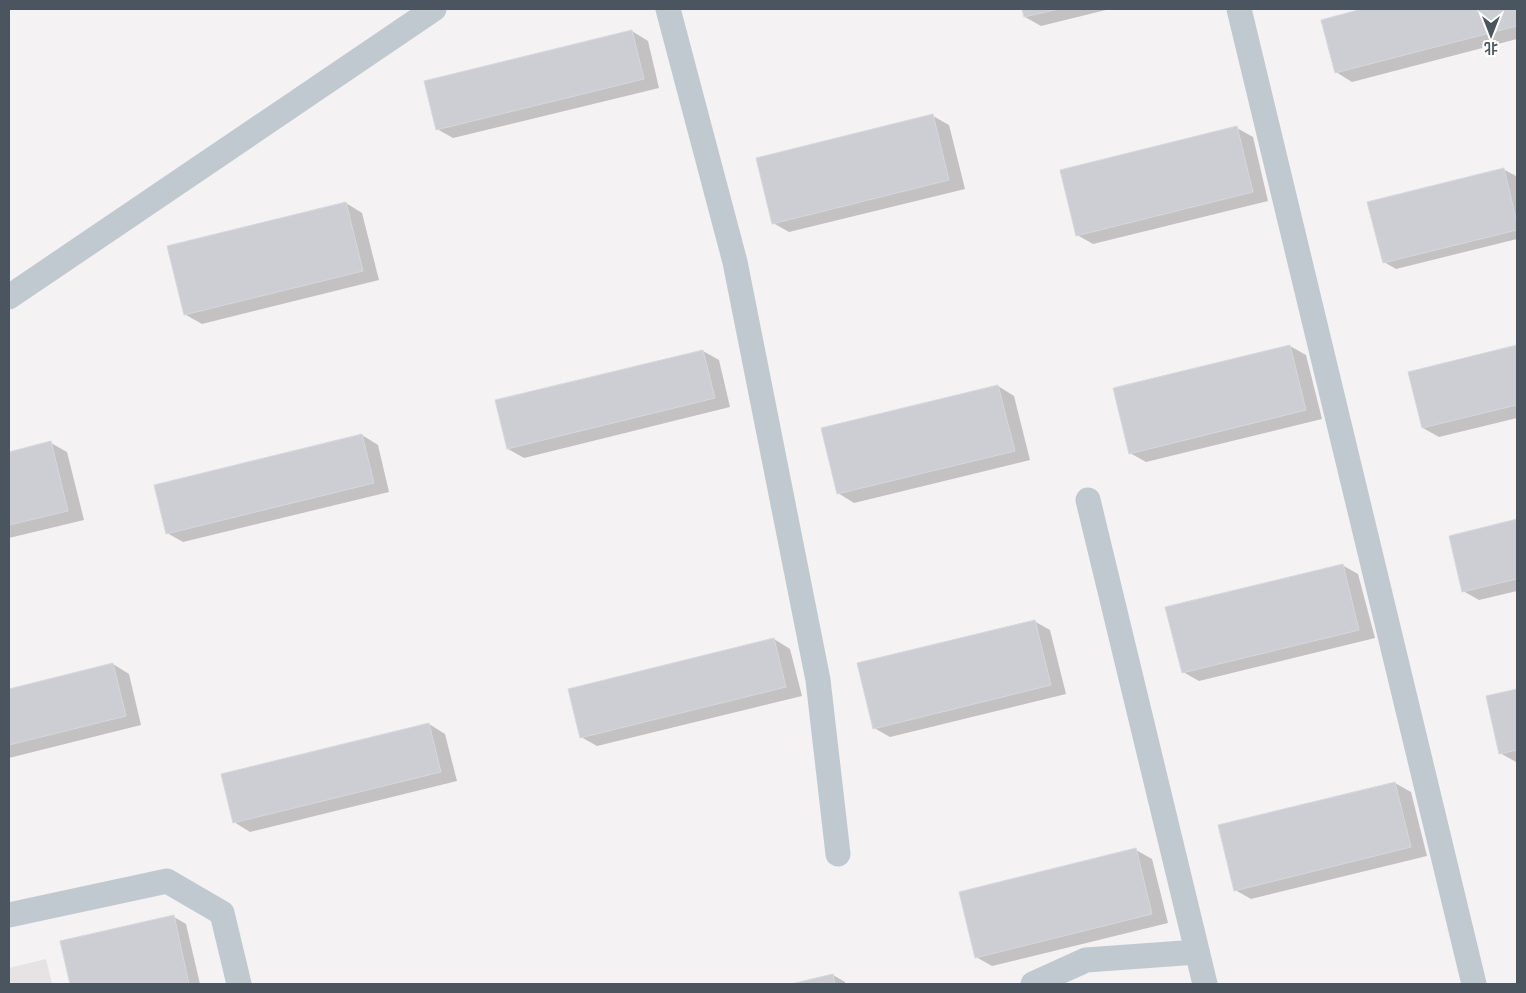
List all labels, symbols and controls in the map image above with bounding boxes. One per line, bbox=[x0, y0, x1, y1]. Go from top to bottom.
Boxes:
north arrow bbox=[1466, 10, 1516, 60]
text: 北 bbox=[1484, 38, 1498, 58]

